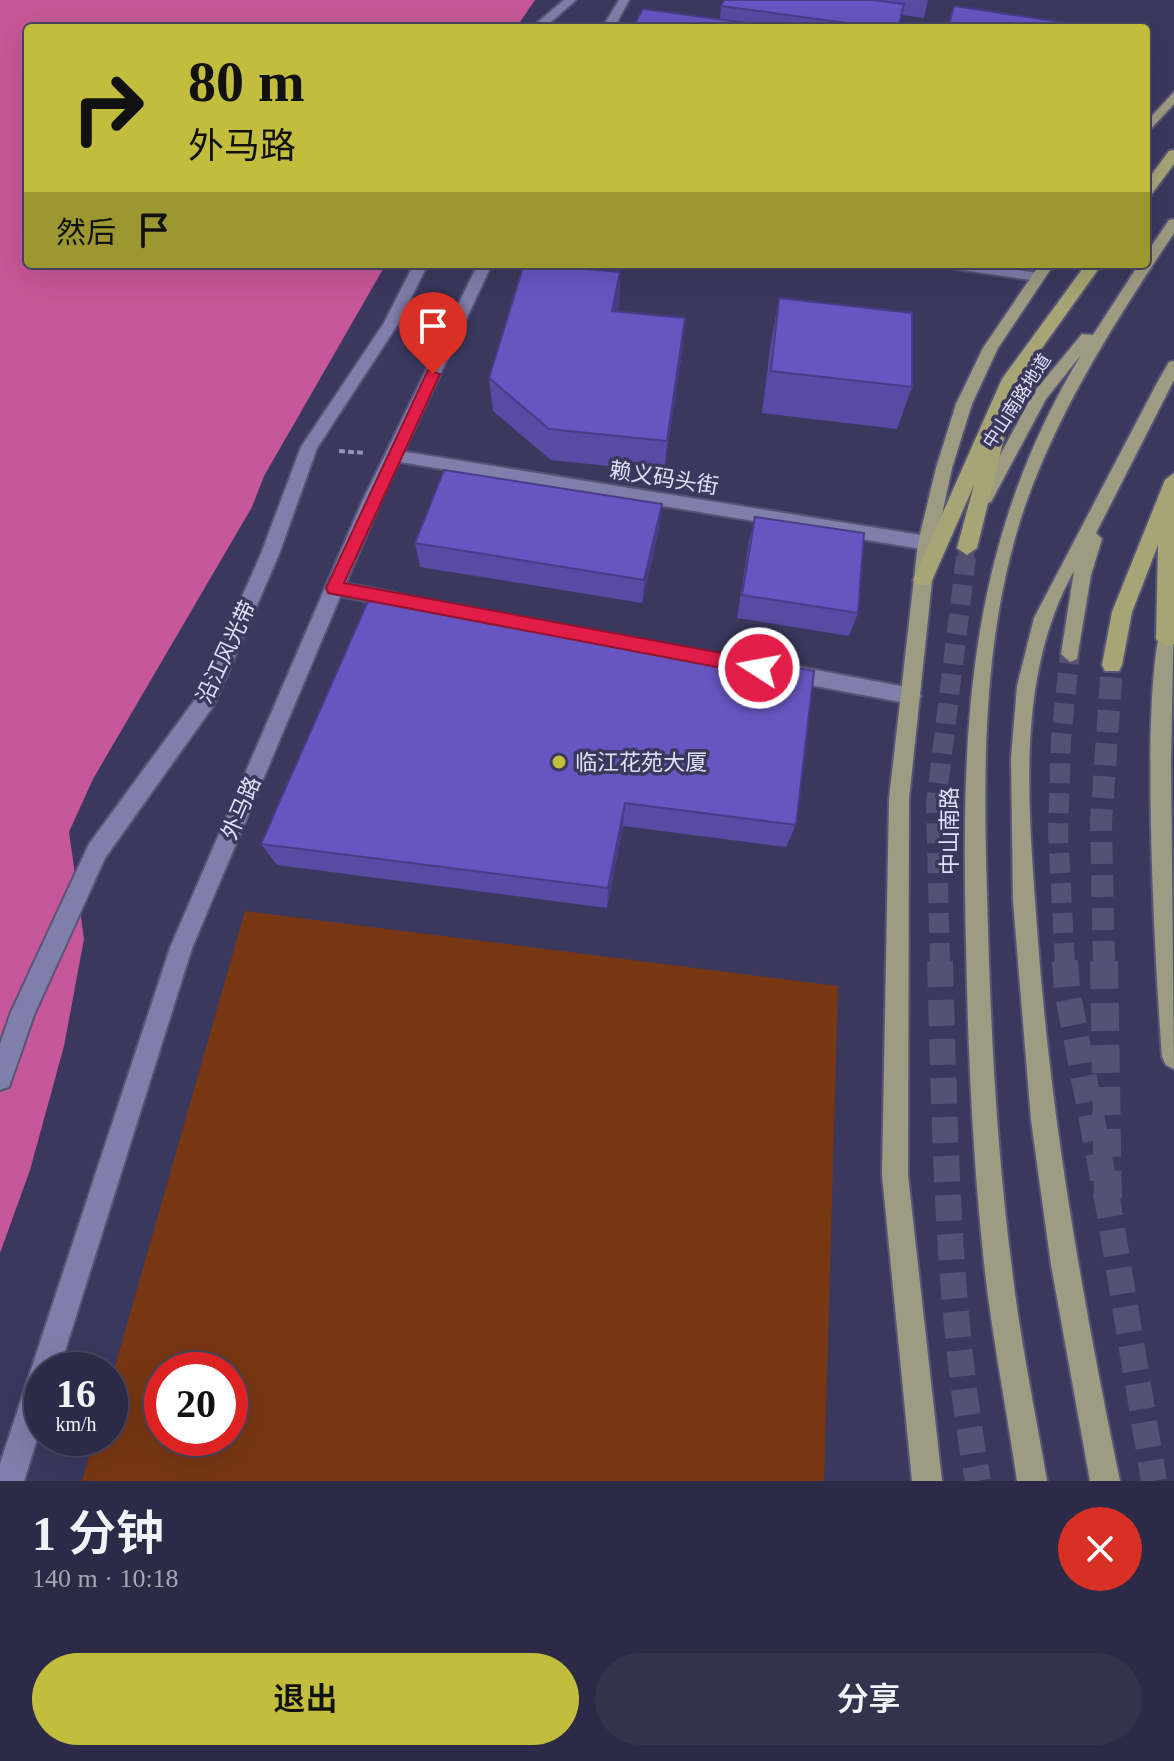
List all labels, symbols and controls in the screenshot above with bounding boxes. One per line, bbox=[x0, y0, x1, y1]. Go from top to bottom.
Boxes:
text: 80 m bbox=[188, 51, 305, 113]
icon: right bbox=[56, 56, 160, 160]
text: 外马路 bbox=[188, 126, 296, 166]
icon: arrive bbox=[132, 208, 176, 252]
text: 然后 bbox=[56, 216, 116, 249]
pin bbox=[399, 292, 467, 374]
icon: arrive bbox=[411, 304, 455, 348]
street label: 中山南路地道 bbox=[979, 350, 1055, 452]
street label: 赖义码头街 bbox=[608, 457, 720, 499]
street label: 沿江风光带 bbox=[191, 597, 261, 707]
position arrow bbox=[717, 626, 801, 710]
place label: 临江花苑大厦 bbox=[575, 750, 707, 775]
marker: 临江花苑大厦 bbox=[550, 753, 568, 771]
street label: 外马路 bbox=[217, 773, 265, 843]
street label: 中山南路 bbox=[937, 787, 962, 875]
speed limit sign: 20 bbox=[144, 1352, 248, 1456]
text: 16 bbox=[56, 1371, 96, 1416]
text: km/h bbox=[55, 1413, 97, 1435]
text: 1 分钟 bbox=[32, 1507, 164, 1560]
button: close bbox=[1058, 1507, 1142, 1591]
text: 140 m · 10:18 bbox=[32, 1564, 179, 1593]
button: 退出 bbox=[32, 1653, 579, 1745]
button: 分享 bbox=[595, 1653, 1142, 1745]

